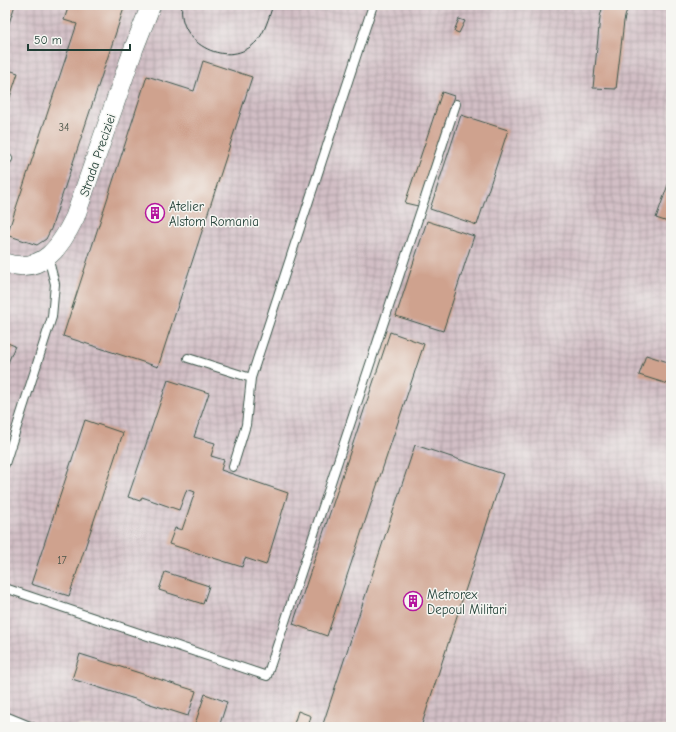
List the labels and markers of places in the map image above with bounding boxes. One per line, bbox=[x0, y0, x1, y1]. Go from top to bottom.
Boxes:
place label: Atelier Alstom Romania bbox=[169, 199, 259, 229]
building icon: Atelier Alstom Romania bbox=[144, 202, 166, 224]
place label: Metrorex Depoul Militari bbox=[427, 587, 507, 617]
building icon: Metrorex Depoul Militari bbox=[402, 590, 424, 612]

